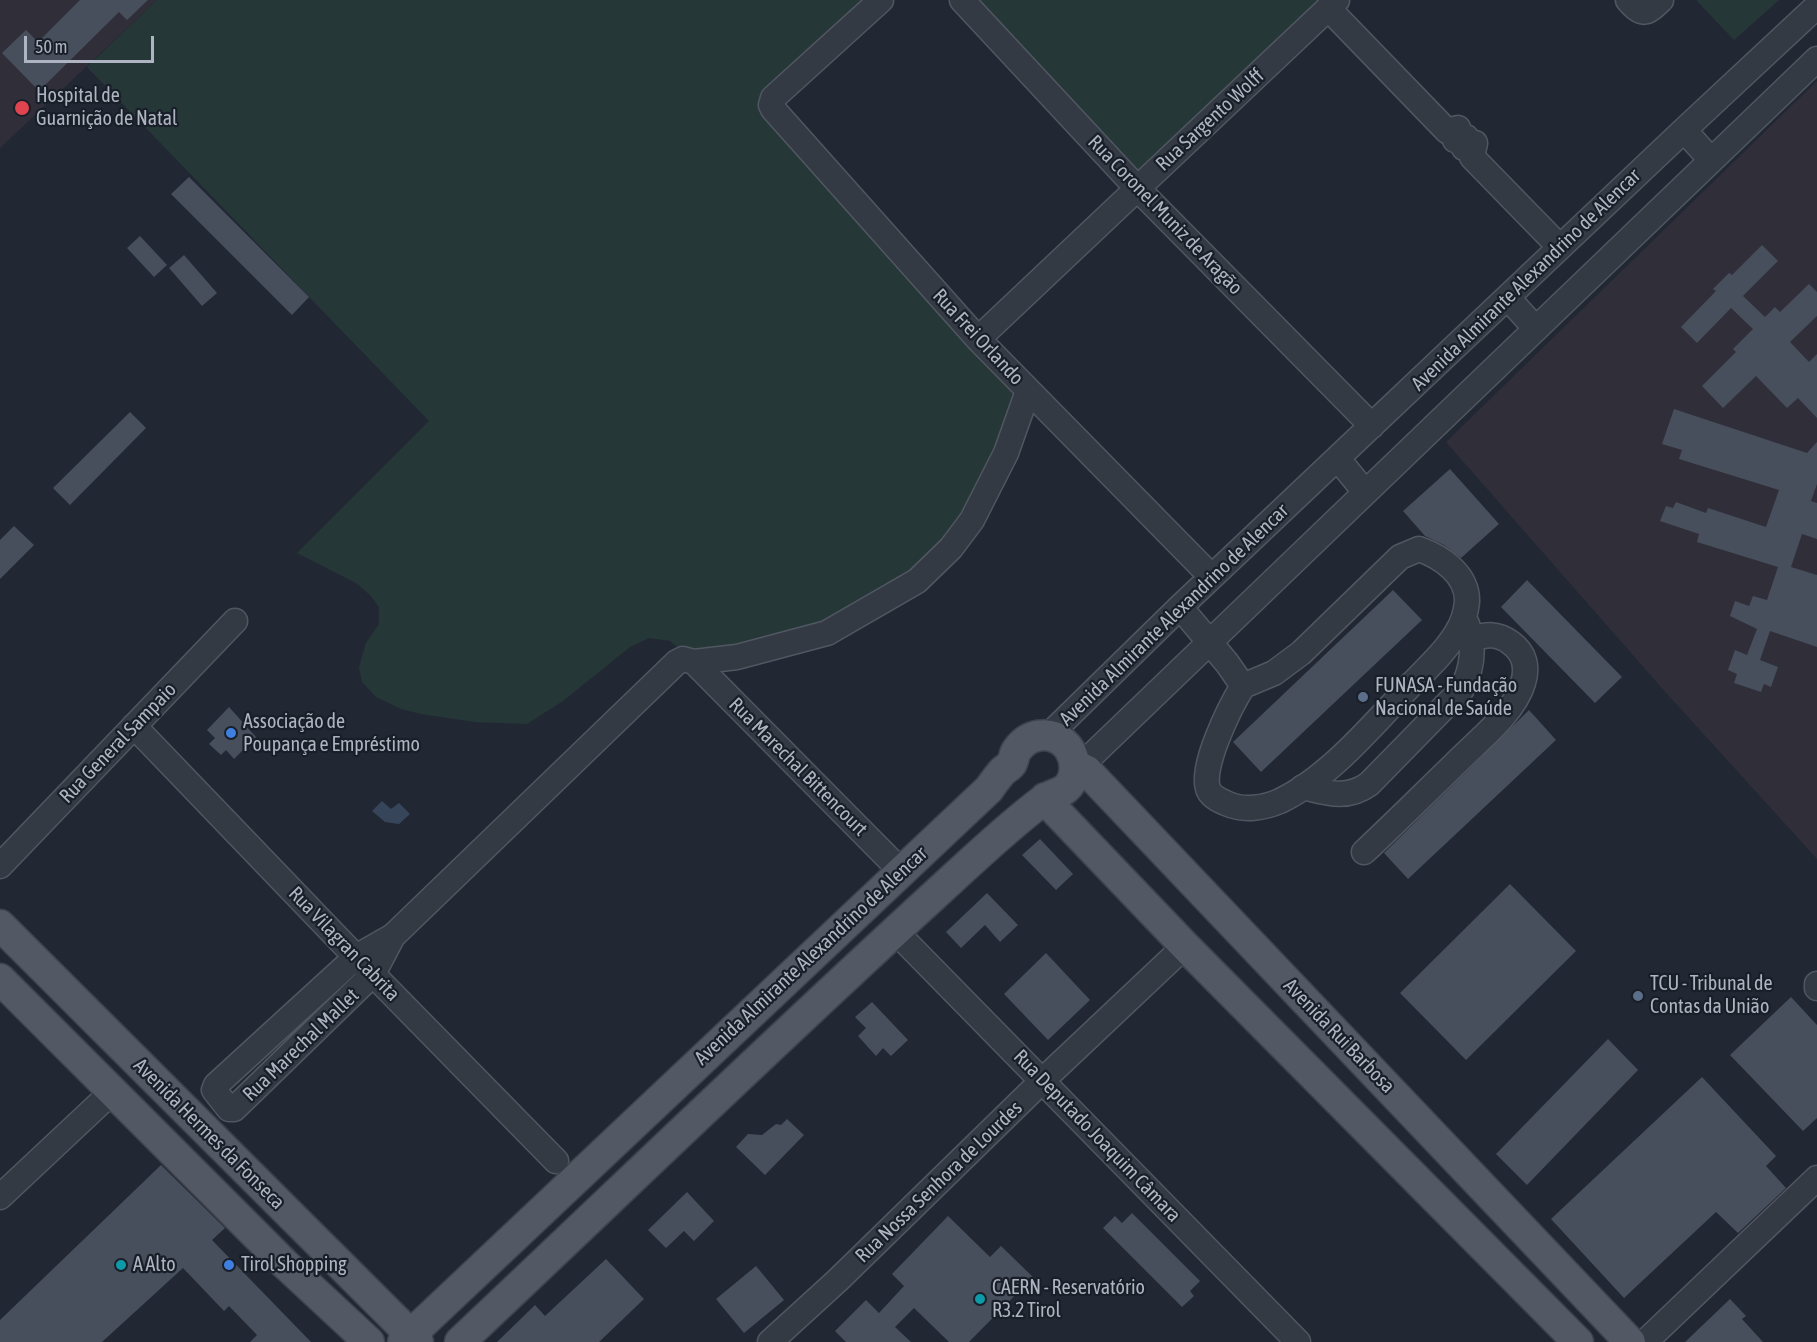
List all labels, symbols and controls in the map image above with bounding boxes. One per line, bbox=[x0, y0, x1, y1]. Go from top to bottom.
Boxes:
scale bar bbox=[27, 24, 158, 62]
text: 50 m bbox=[35, 36, 67, 57]
street label: Rua Sargento Wolff bbox=[1151, 64, 1269, 176]
place label: Hospital de Guarnição de Natal bbox=[36, 84, 177, 131]
marker: Hospital de Guarnição de Natal bbox=[13, 99, 31, 117]
street label: Rua Coronel Muniz de Aragão bbox=[1083, 130, 1247, 300]
street label: Avenida Almirante Alexandrino de Alencar bbox=[1407, 164, 1645, 396]
street label: Rua Frei Orlando bbox=[927, 284, 1029, 390]
street label: Avenida Almirante Alexandrino de Alencar bbox=[1055, 499, 1293, 731]
place label: FUNASA - Fundação Nacional de Saúde bbox=[1375, 674, 1517, 721]
street label: Rua General Sampaio bbox=[55, 678, 181, 808]
marker: FUNASA - Fundação Nacional de Saúde bbox=[1356, 690, 1370, 704]
street label: Rua Marechal Bittencourt bbox=[724, 693, 872, 841]
place label: Associação de Poupança e Empréstimo bbox=[243, 710, 420, 757]
marker: Associação de Poupança e Empréstimo bbox=[224, 726, 238, 740]
street label: Avenida Almirante Alexandrino de Alencar bbox=[690, 842, 932, 1070]
street label: Rua Vilagran Cabrita bbox=[283, 882, 405, 1006]
place label: TCU - Tribunal de Contas da União bbox=[1650, 972, 1772, 1019]
street label: Avenida Rui Barbosa bbox=[1278, 974, 1400, 1098]
street label: Rua Marechal Mallet bbox=[238, 984, 364, 1106]
marker: TCU - Tribunal de Contas da União bbox=[1631, 989, 1645, 1003]
street label: Rua Deputado Joaquim Câmara bbox=[1008, 1045, 1186, 1227]
street label: Avenida Hermes da Fonseca bbox=[129, 1054, 289, 1214]
street label: Rua Nossa Senhora de Lourdes bbox=[851, 1096, 1027, 1268]
place label: A Alto bbox=[133, 1253, 176, 1277]
place label: Tirol Shopping bbox=[241, 1253, 347, 1277]
marker: A Alto bbox=[114, 1258, 128, 1272]
marker: Tirol Shopping bbox=[222, 1258, 236, 1272]
place label: CAERN - Reservatório R3.2 Tirol bbox=[992, 1276, 1145, 1323]
marker: CAERN - Reservatório R3.2 Tirol bbox=[973, 1292, 987, 1306]

